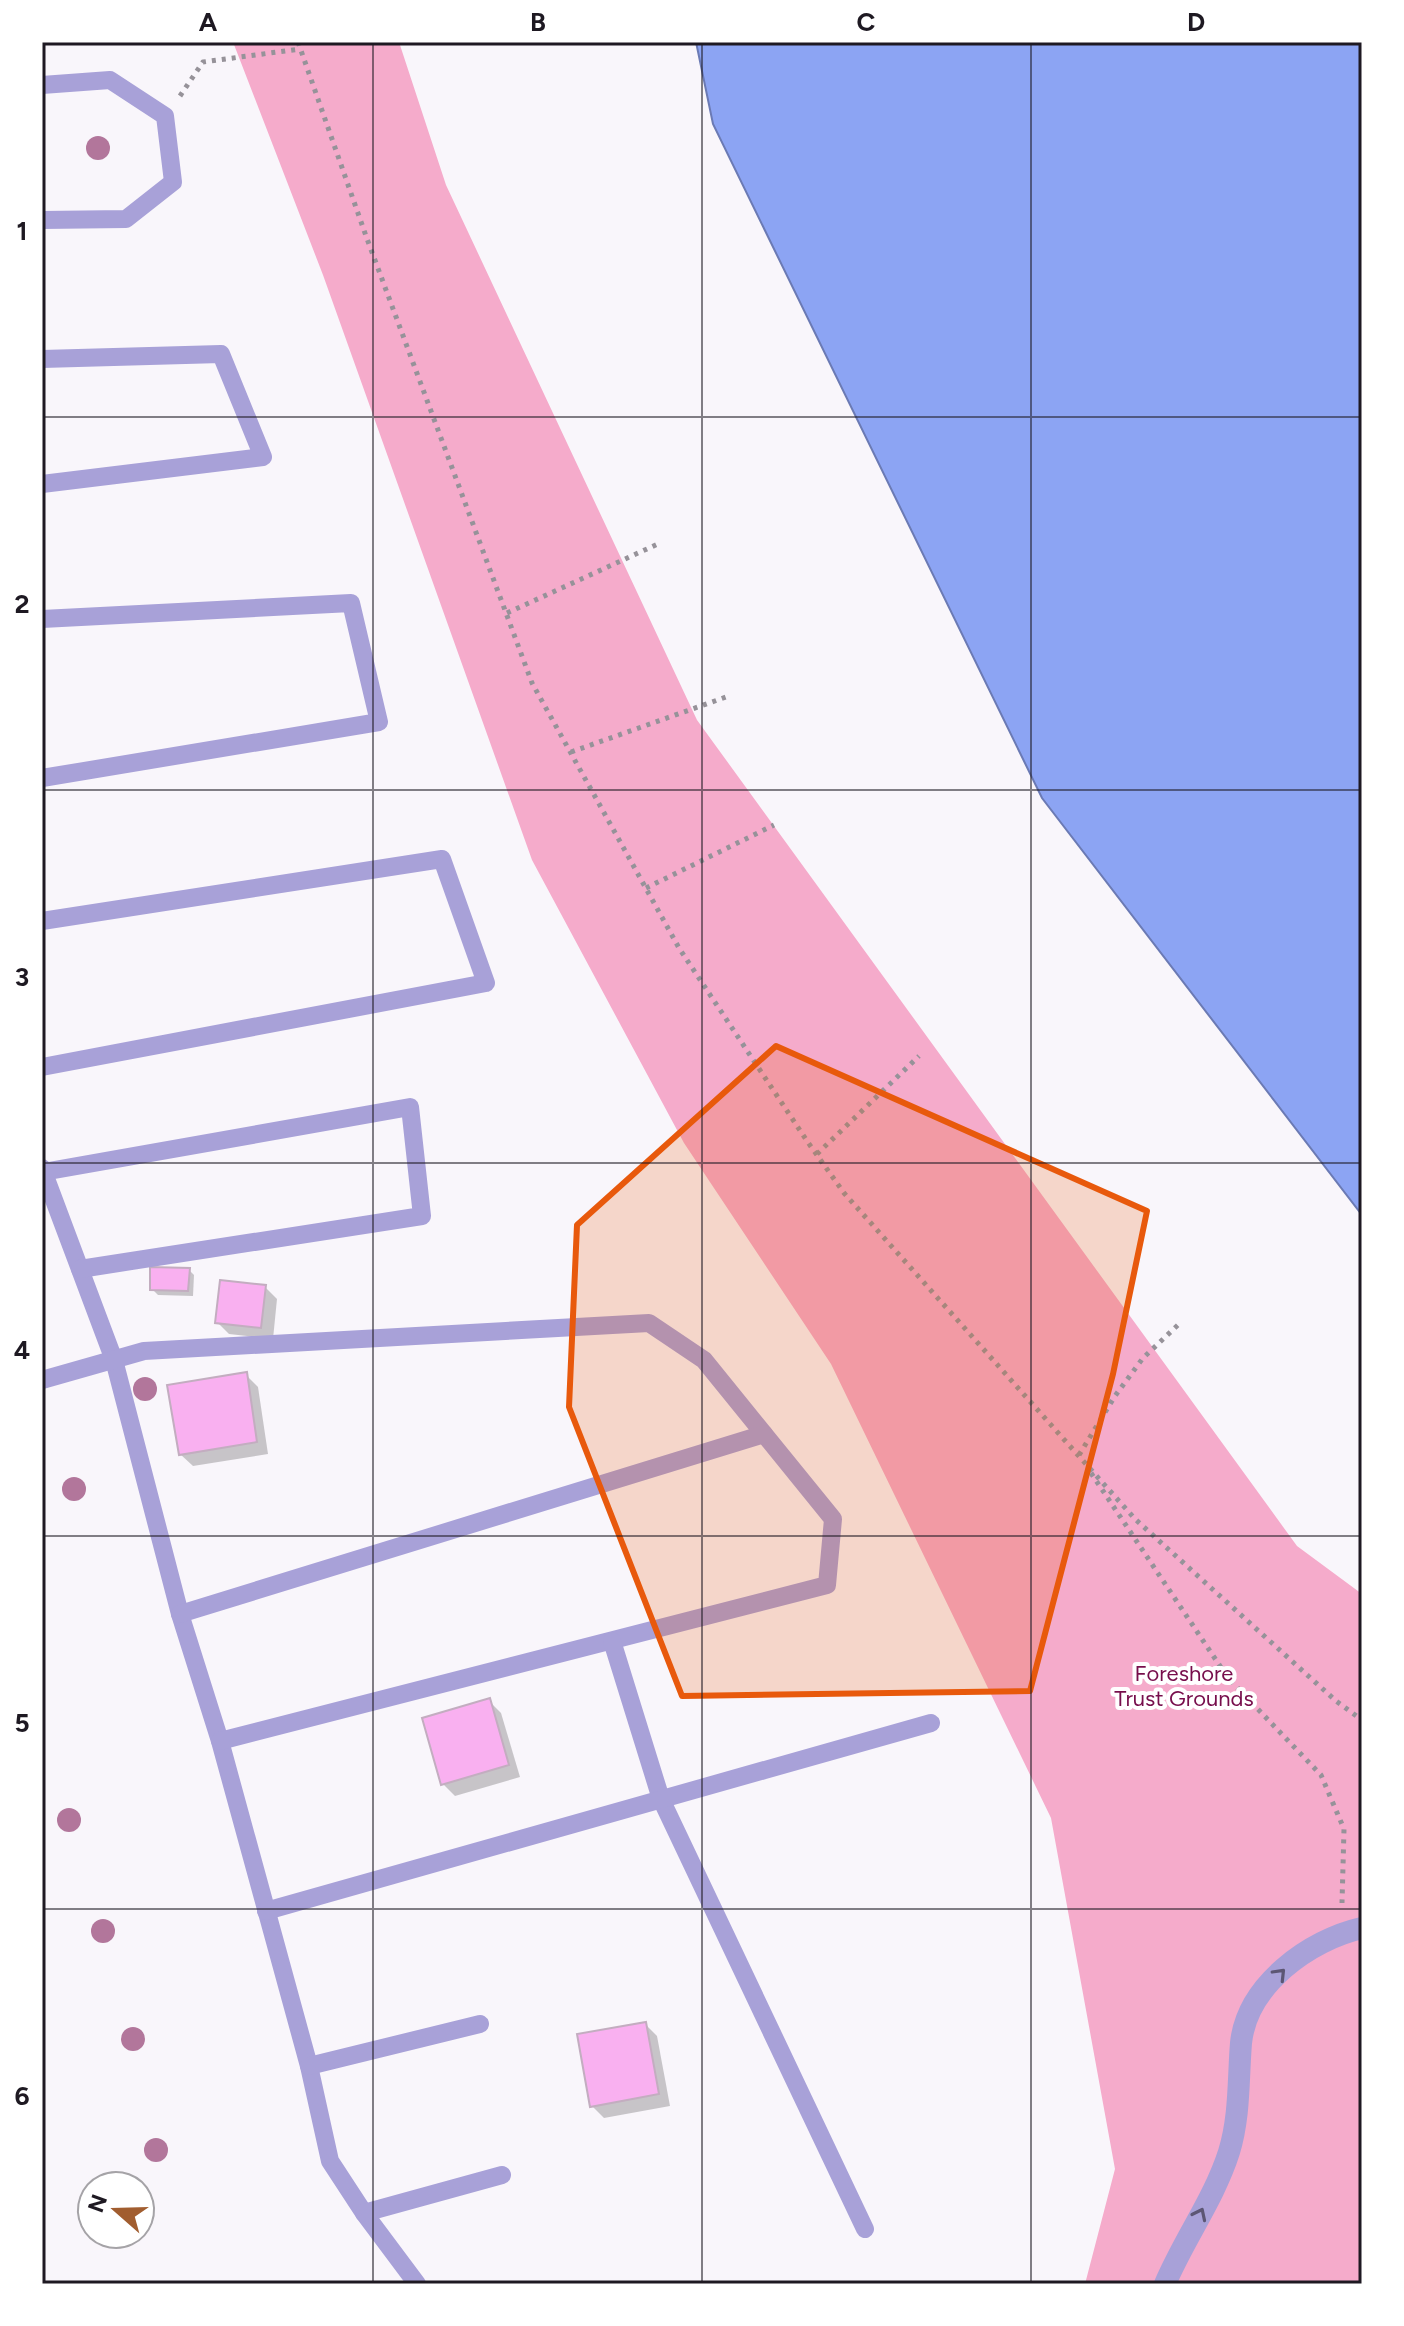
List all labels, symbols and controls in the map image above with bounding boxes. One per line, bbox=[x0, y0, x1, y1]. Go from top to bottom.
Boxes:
text: A bbox=[199, 6, 218, 38]
text: B bbox=[530, 6, 546, 38]
text: C bbox=[857, 6, 876, 38]
text: D bbox=[1187, 6, 1205, 38]
text: 1 bbox=[17, 215, 27, 247]
text: 2 bbox=[14, 588, 30, 620]
text: 3 bbox=[15, 961, 29, 993]
text: 4 bbox=[14, 1334, 30, 1366]
park label: Foreshore Trust Grounds bbox=[1114, 1660, 1254, 1712]
text: 5 bbox=[14, 1707, 30, 1739]
one-way arrow bbox=[1271, 1969, 1285, 1983]
text: 6 bbox=[14, 2080, 30, 2112]
north arrow bbox=[76, 2170, 156, 2250]
text: N bbox=[82, 2191, 113, 2216]
one-way arrow bbox=[1191, 2208, 1206, 2223]

